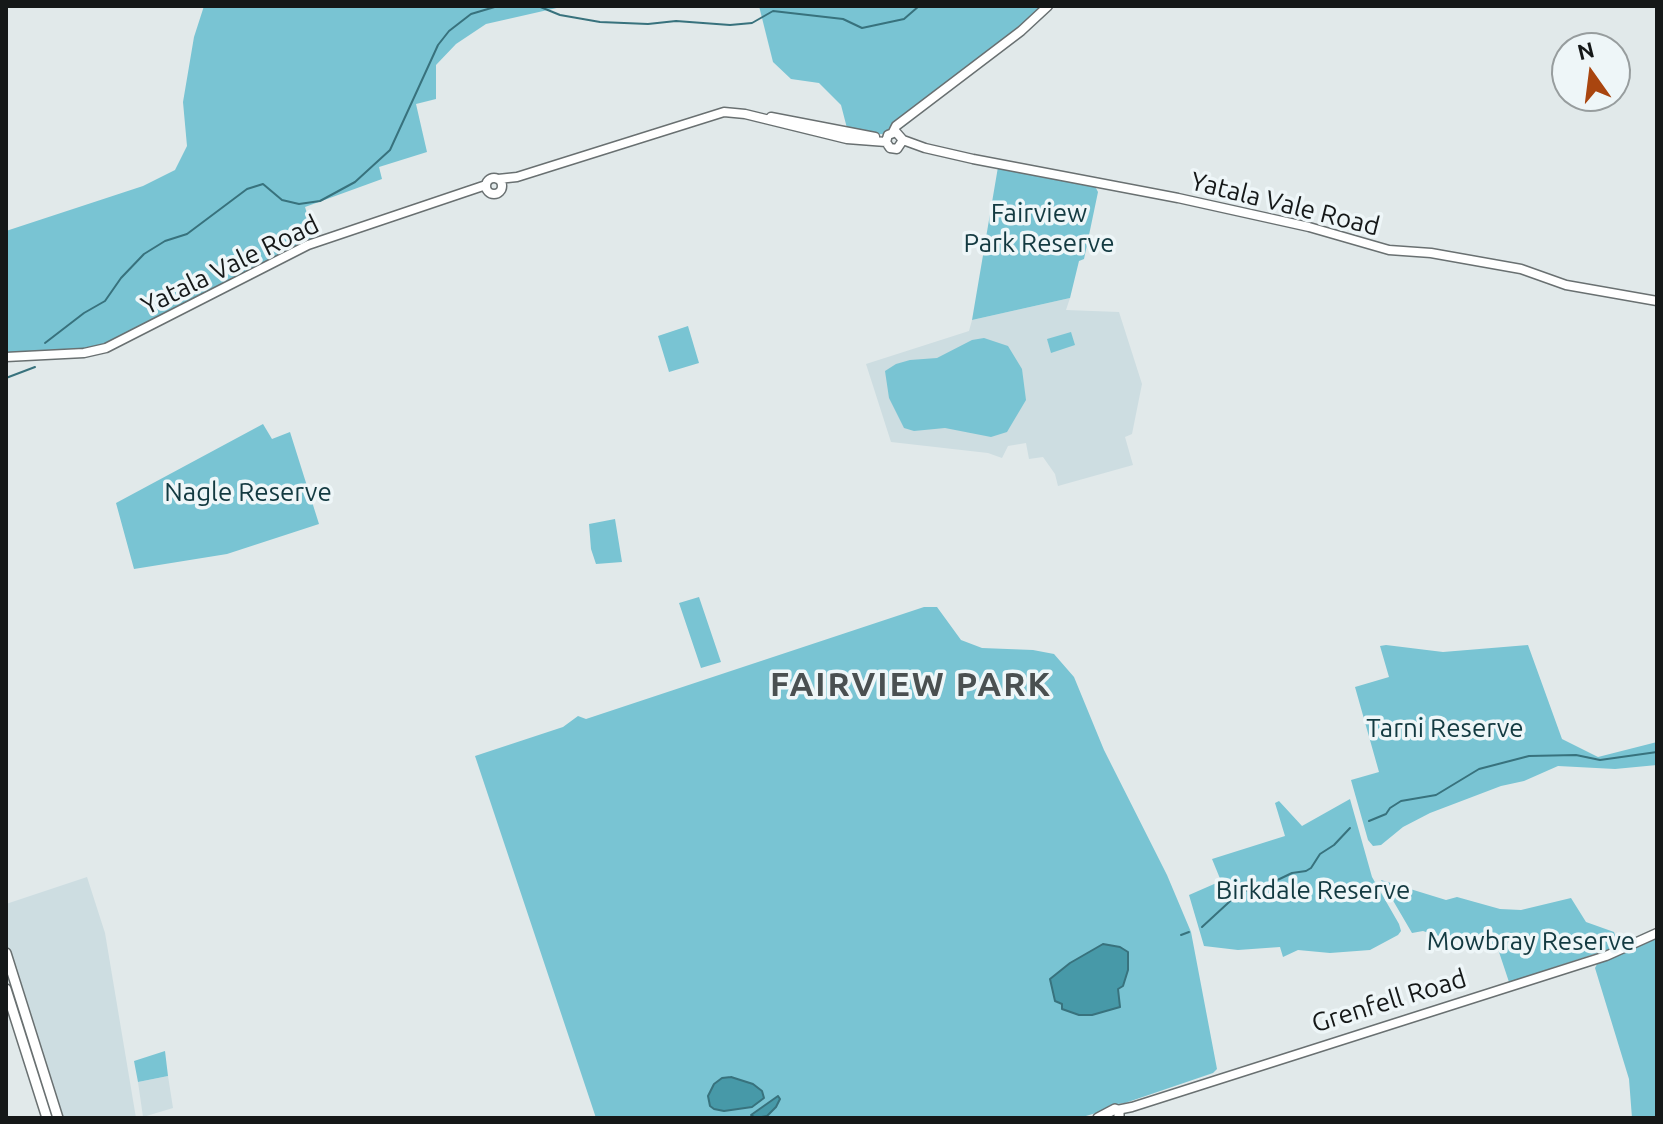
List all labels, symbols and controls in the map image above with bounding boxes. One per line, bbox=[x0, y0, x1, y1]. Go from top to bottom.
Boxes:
north arrow bbox=[1551, 32, 1631, 112]
text: N bbox=[1575, 36, 1597, 64]
street label: Yatala Vale Road bbox=[1187, 165, 1383, 243]
park label: Fairview Park Reserve bbox=[963, 197, 1115, 258]
street label: Yatala Vale Road bbox=[136, 209, 324, 321]
park label: Nagle Reserve bbox=[164, 476, 332, 508]
district label: FAIRVIEW PARK bbox=[770, 665, 1052, 705]
park label: Tarni Reserve bbox=[1366, 712, 1524, 744]
park label: Birkdale Reserve bbox=[1216, 874, 1410, 906]
park label: Mowbray Reserve bbox=[1427, 925, 1635, 957]
street label: Grenfell Road bbox=[1308, 963, 1470, 1039]

